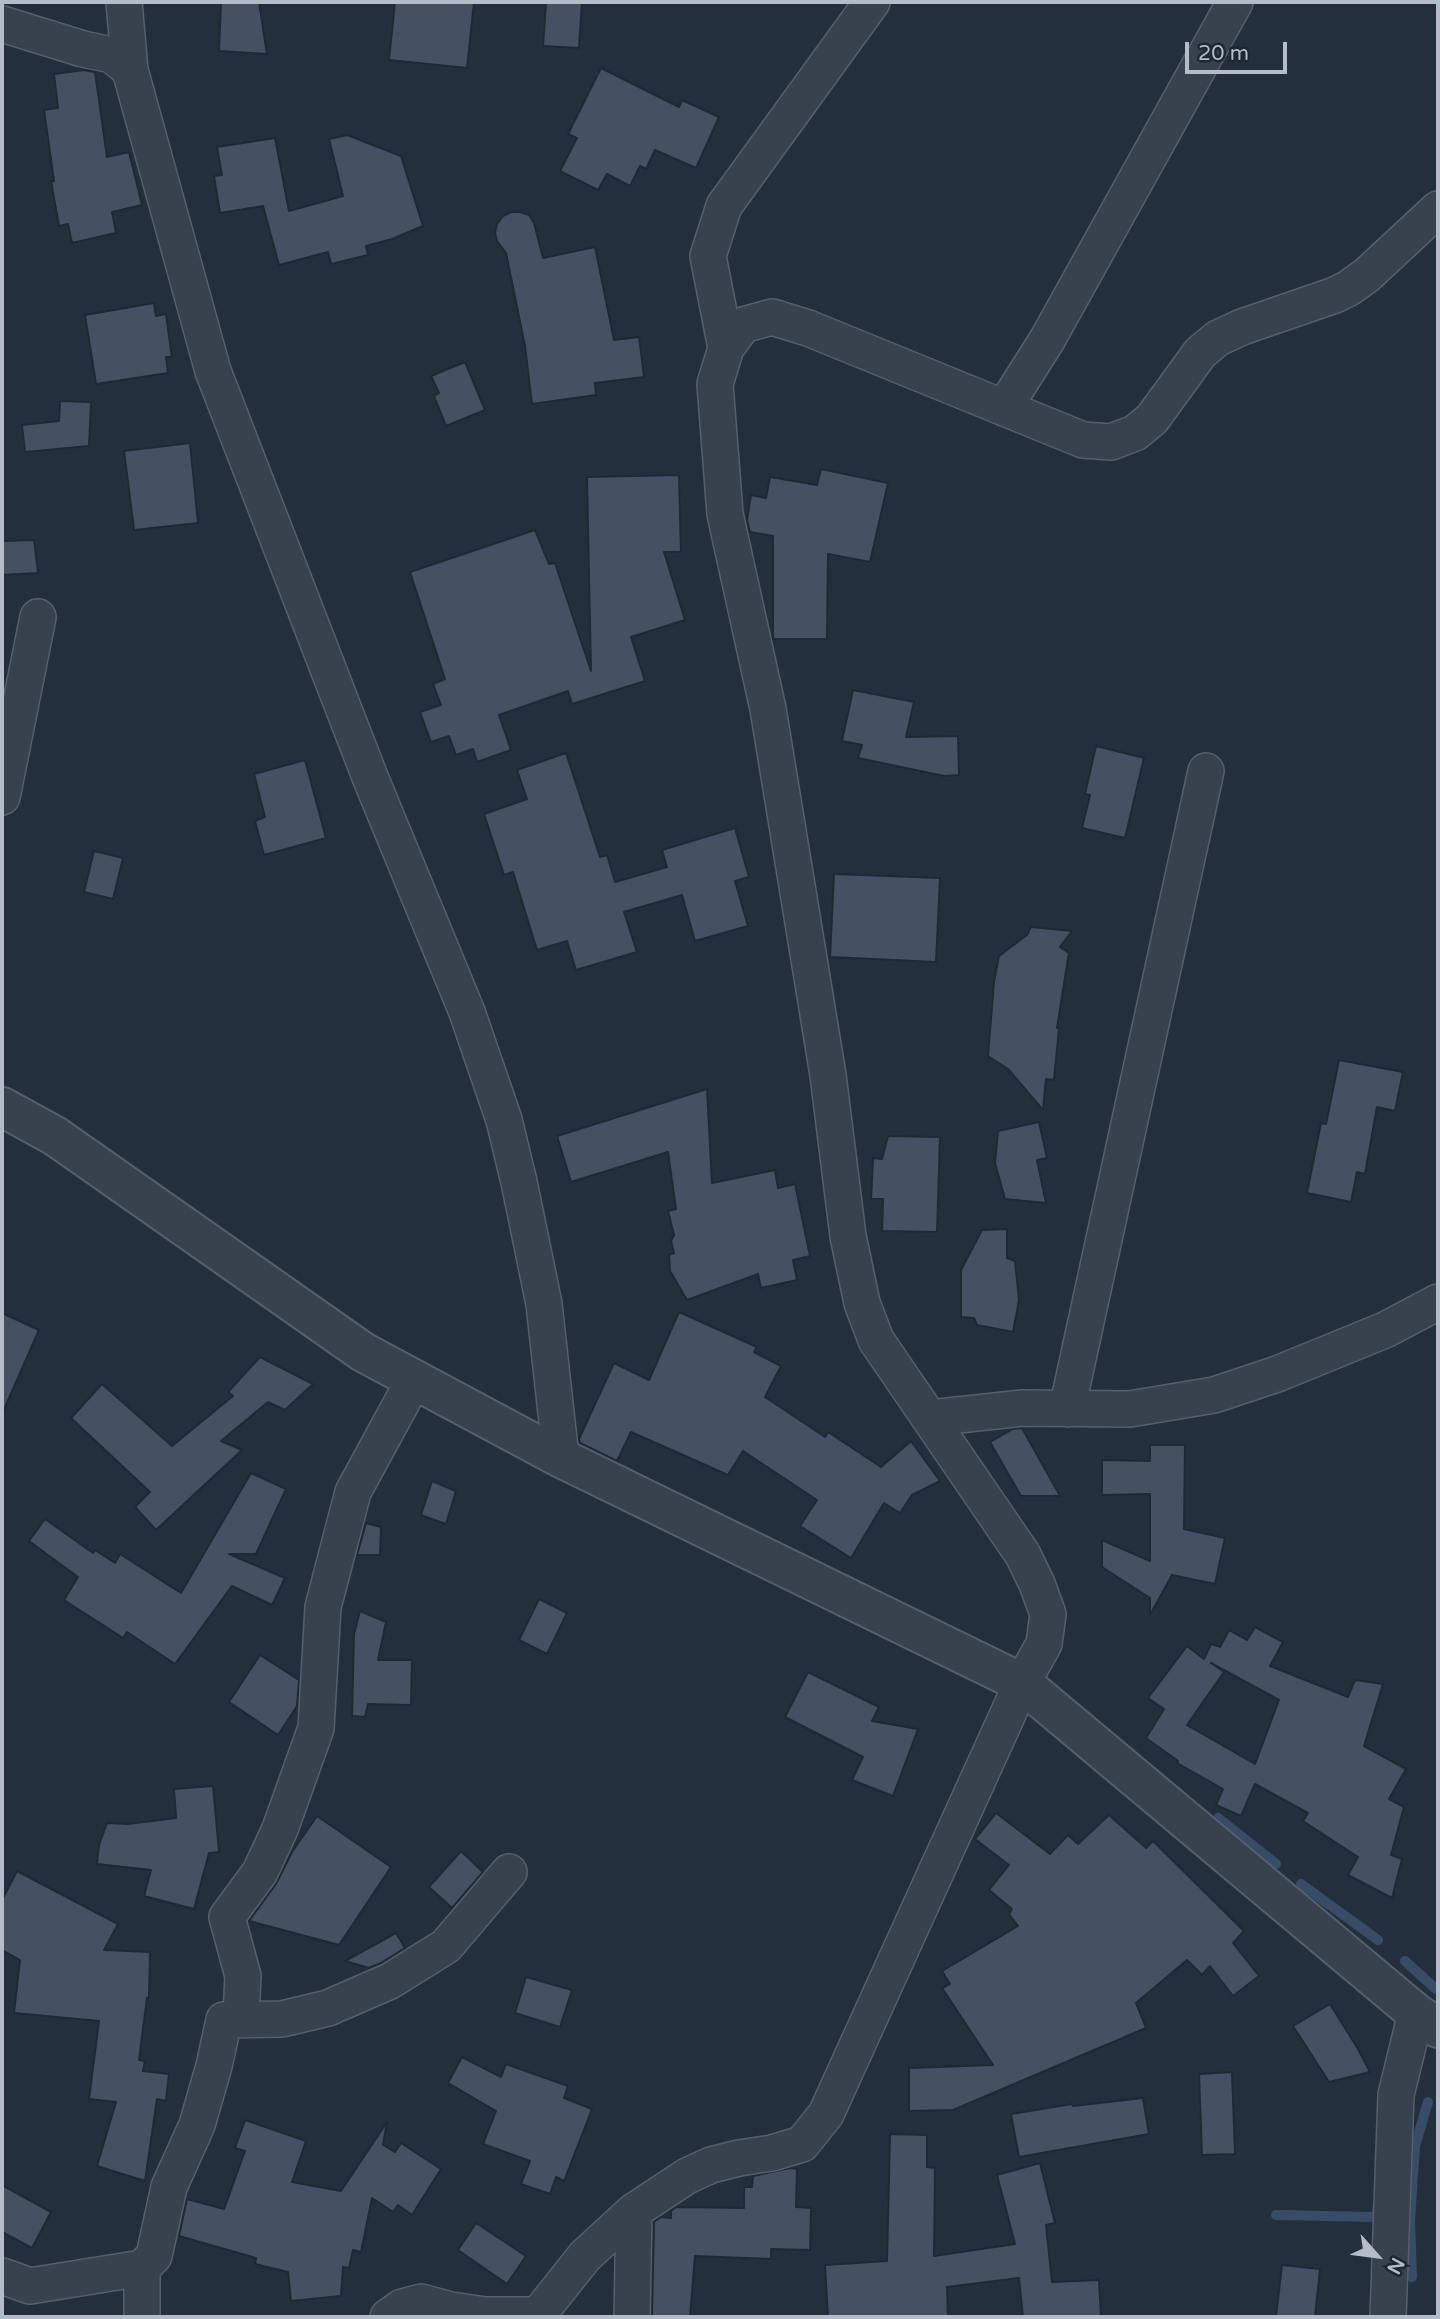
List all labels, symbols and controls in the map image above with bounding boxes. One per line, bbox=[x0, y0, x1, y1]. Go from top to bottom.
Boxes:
scale bar bbox=[1188, 28, 1290, 72]
text: 20 m bbox=[1198, 41, 1249, 66]
north arrow bbox=[1342, 2221, 1412, 2291]
text: N bbox=[1382, 2254, 1409, 2278]

